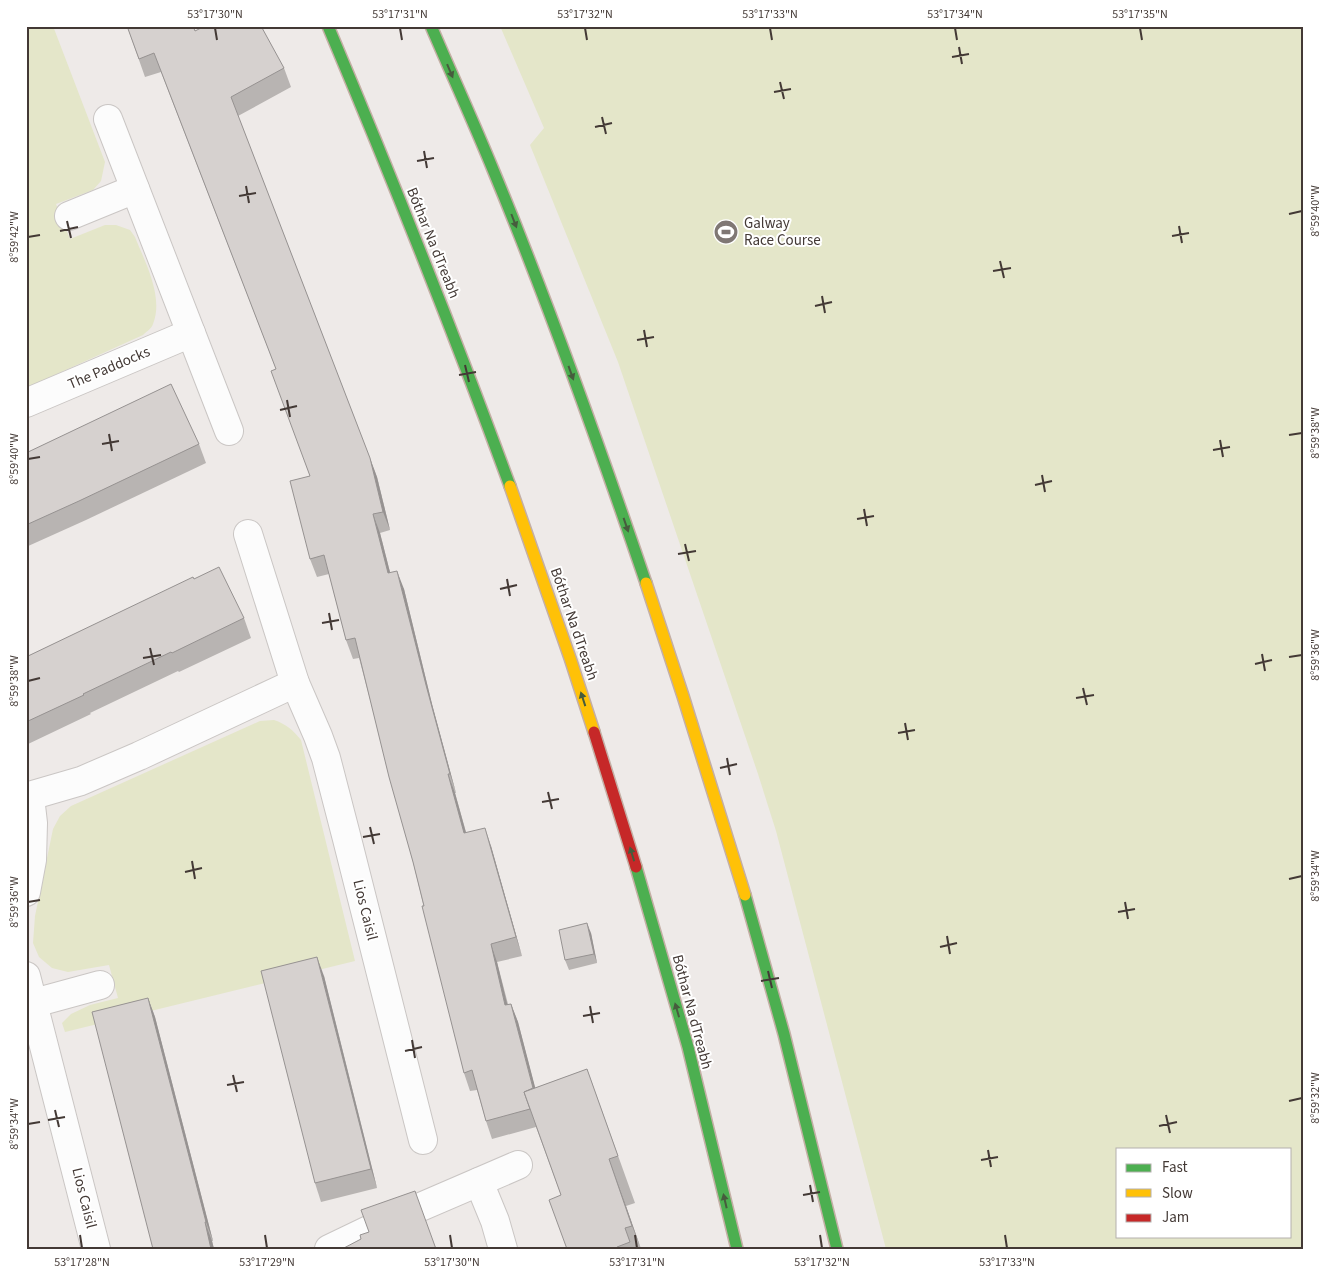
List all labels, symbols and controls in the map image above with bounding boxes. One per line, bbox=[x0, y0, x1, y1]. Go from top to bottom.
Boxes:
text: 53°17'30"N bbox=[187, 6, 243, 23]
text: 53°17'31"N bbox=[372, 6, 428, 23]
text: 53°17'32"N bbox=[557, 6, 613, 23]
text: 53°17'33"N bbox=[742, 6, 798, 23]
text: 53°17'34"N bbox=[927, 6, 983, 23]
text: 53°17'35"N bbox=[1112, 6, 1168, 23]
one-way arrow bbox=[447, 64, 455, 78]
street label: Bóthar Na dTreabh bbox=[401, 184, 465, 302]
text: 8°59'40"W bbox=[1307, 185, 1324, 237]
text: 8°59'42"W bbox=[6, 211, 23, 263]
one-way arrow bbox=[510, 213, 518, 228]
place label: Galway Race Course bbox=[744, 213, 821, 251]
sports icon: Galway Race Course bbox=[713, 219, 739, 245]
street label: The Paddocks bbox=[65, 341, 153, 395]
one-way arrow bbox=[568, 365, 575, 380]
text: 8°59'38"W bbox=[1307, 407, 1324, 459]
text: 8°59'40"W bbox=[6, 433, 23, 485]
one-way arrow bbox=[623, 518, 630, 533]
street label: Bóthar Na dTreabh bbox=[545, 565, 603, 683]
text: 8°59'36"W bbox=[1307, 629, 1324, 681]
text: 8°59'38"W bbox=[6, 655, 23, 707]
one-way arrow bbox=[579, 691, 587, 706]
one-way arrow bbox=[628, 846, 636, 861]
text: 8°59'34"W bbox=[1307, 850, 1324, 902]
text: 8°59'36"W bbox=[6, 876, 23, 928]
street label: Lios Caisil bbox=[347, 877, 383, 943]
street label: Bóthar Na dTreabh bbox=[667, 952, 717, 1072]
one-way arrow bbox=[673, 1002, 681, 1017]
text: 8°59'32"W bbox=[1307, 1072, 1324, 1124]
text: 8°59'34"W bbox=[6, 1098, 23, 1150]
legend bbox=[1116, 1148, 1292, 1238]
text: Fast bbox=[1162, 1157, 1188, 1178]
street label: Lios Caisil bbox=[66, 1165, 102, 1231]
text: Slow bbox=[1162, 1183, 1193, 1204]
one-way arrow bbox=[721, 1194, 729, 1209]
text: Jam bbox=[1162, 1207, 1189, 1228]
text: 53°17'28"N bbox=[54, 1254, 110, 1271]
text: 53°17'29"N bbox=[239, 1254, 295, 1271]
text: 53°17'30"N bbox=[424, 1254, 480, 1271]
text: 53°17'31"N bbox=[609, 1254, 665, 1271]
text: 53°17'32"N bbox=[794, 1254, 850, 1271]
text: 53°17'33"N bbox=[979, 1254, 1035, 1271]

